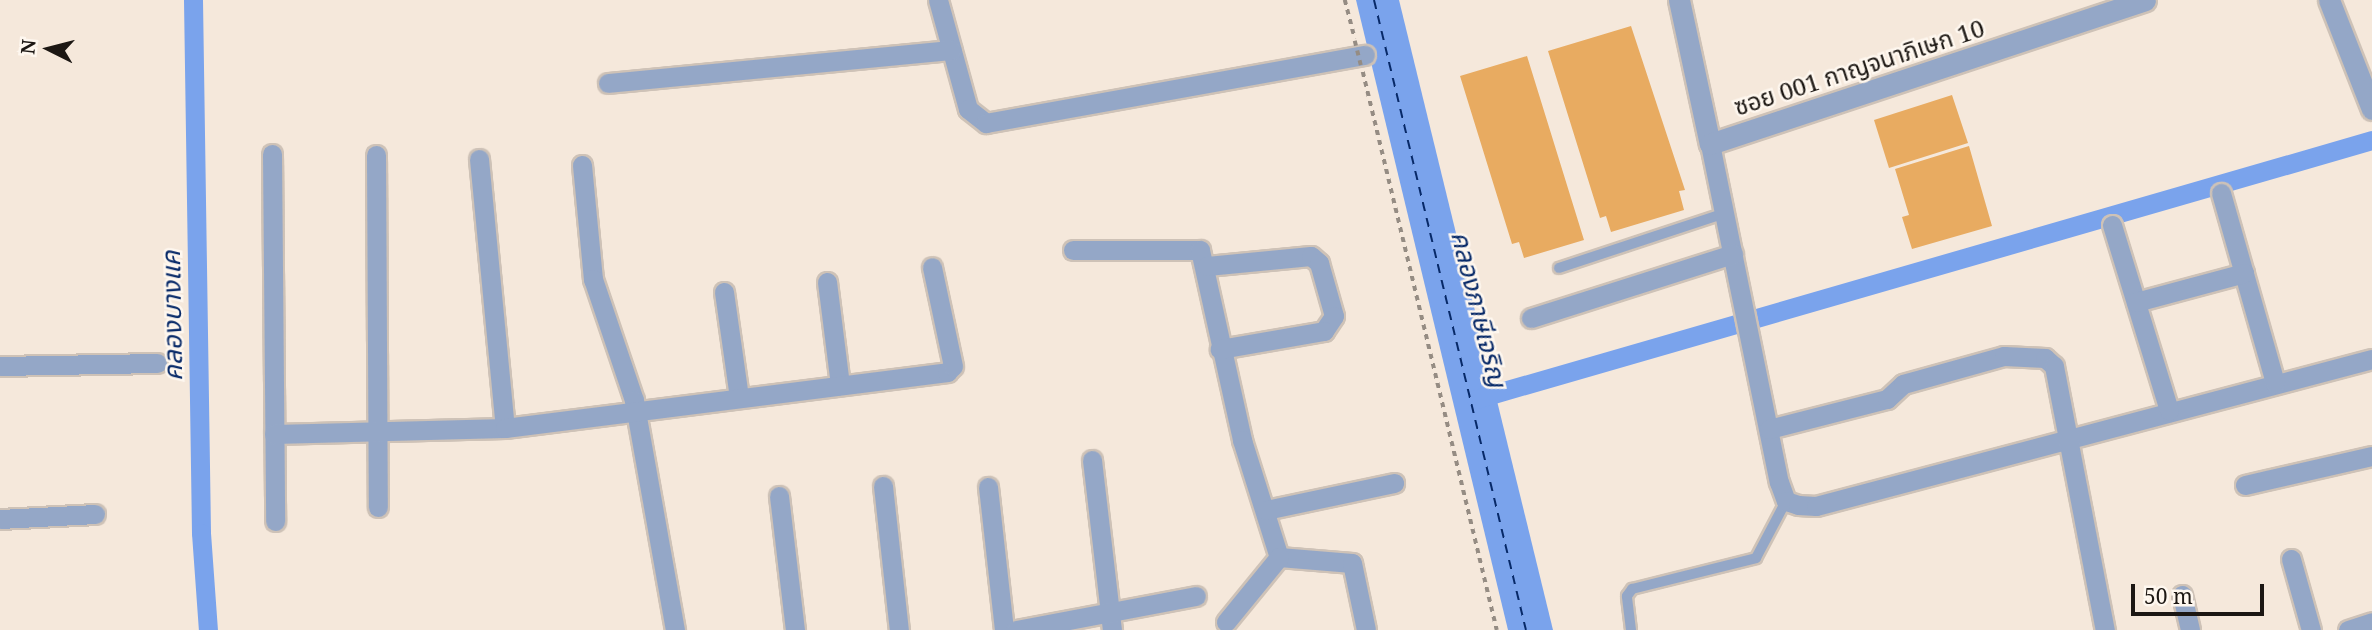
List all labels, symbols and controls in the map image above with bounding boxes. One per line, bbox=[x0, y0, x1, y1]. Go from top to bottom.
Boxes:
street label: ซอย 001 กาญจนาภิเษก 10 bbox=[1730, 13, 1988, 121]
north arrow bbox=[14, 14, 84, 84]
text: N bbox=[14, 38, 42, 56]
water label: คลองภาษีเจริญ bbox=[1445, 228, 1513, 390]
water label: คลองบางแค bbox=[155, 251, 189, 381]
scale bar bbox=[2134, 570, 2267, 614]
text: 50 m bbox=[2144, 582, 2193, 610]

